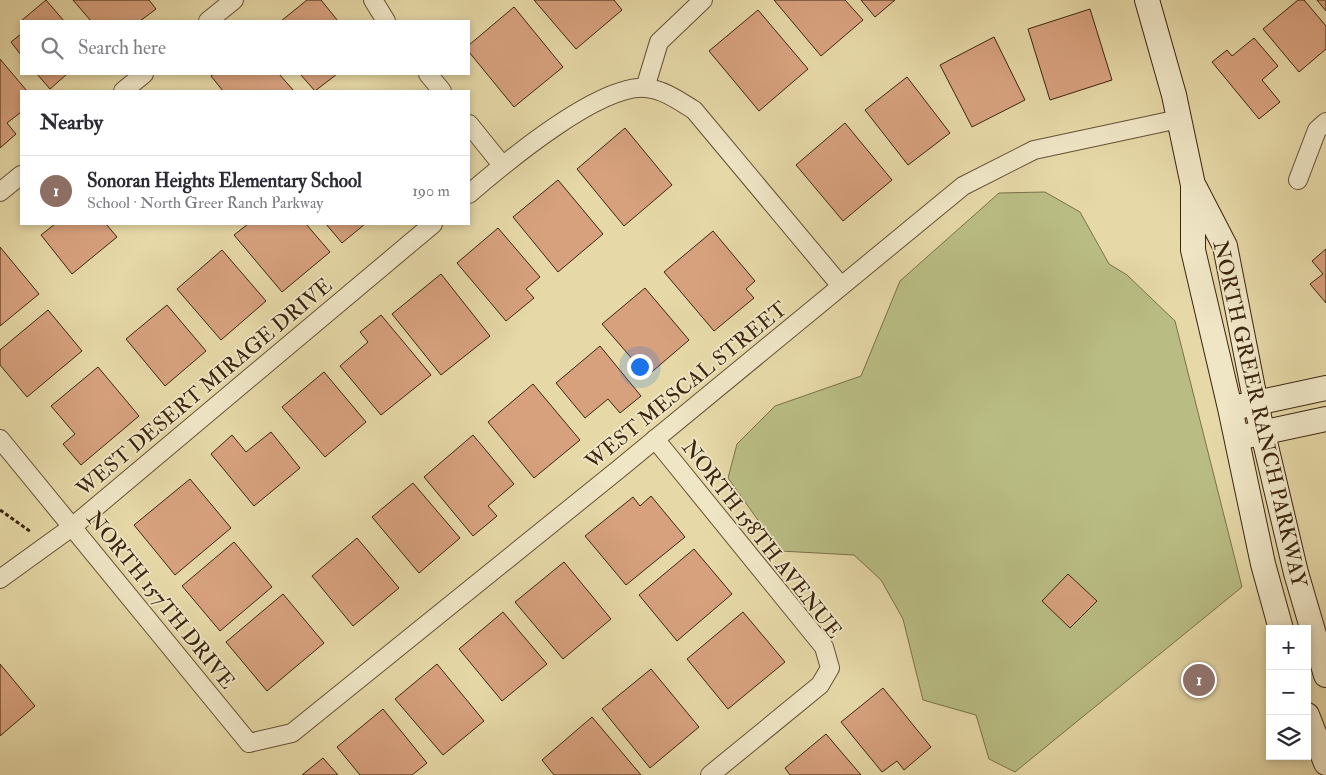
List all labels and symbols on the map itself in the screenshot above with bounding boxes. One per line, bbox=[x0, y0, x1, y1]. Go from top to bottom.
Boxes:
street label: NORTH GREER RANCH PARKWAY bbox=[1206, 238, 1313, 591]
street label: WEST DESERT MIRAGE DRIVE bbox=[70, 272, 338, 503]
street label: WEST MESCAL STREET bbox=[579, 295, 793, 476]
your location bbox=[627, 354, 653, 380]
street label: NORTH 158TH AVENUE bbox=[676, 435, 848, 644]
street label: NORTH 157TH DRIVE bbox=[81, 506, 241, 695]
pin: 1 bbox=[1183, 661, 1215, 699]

